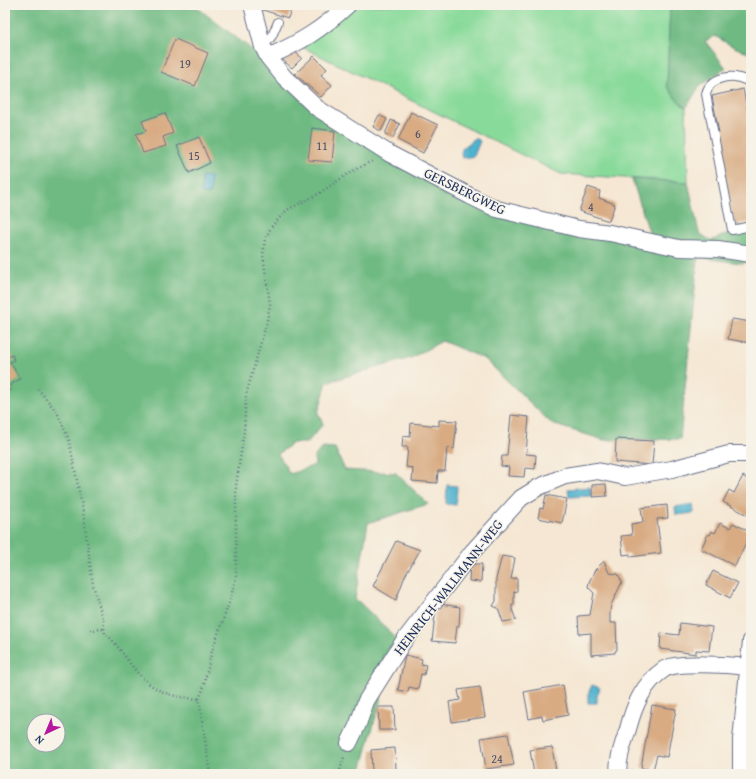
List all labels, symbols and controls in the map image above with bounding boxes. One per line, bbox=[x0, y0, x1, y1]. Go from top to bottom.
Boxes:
house number: 19 bbox=[179, 55, 191, 72]
house number: 6 bbox=[415, 125, 421, 142]
house number: 11 bbox=[316, 137, 328, 154]
house number: 15 bbox=[188, 147, 200, 164]
street label: GERSBERGWEG bbox=[421, 163, 509, 219]
house number: 4 bbox=[588, 198, 594, 215]
street label: HEINRICH-WALLMANN-WEG bbox=[389, 515, 507, 659]
north arrow bbox=[26, 713, 66, 753]
text: N bbox=[30, 731, 47, 749]
house number: 24 bbox=[491, 750, 503, 767]

